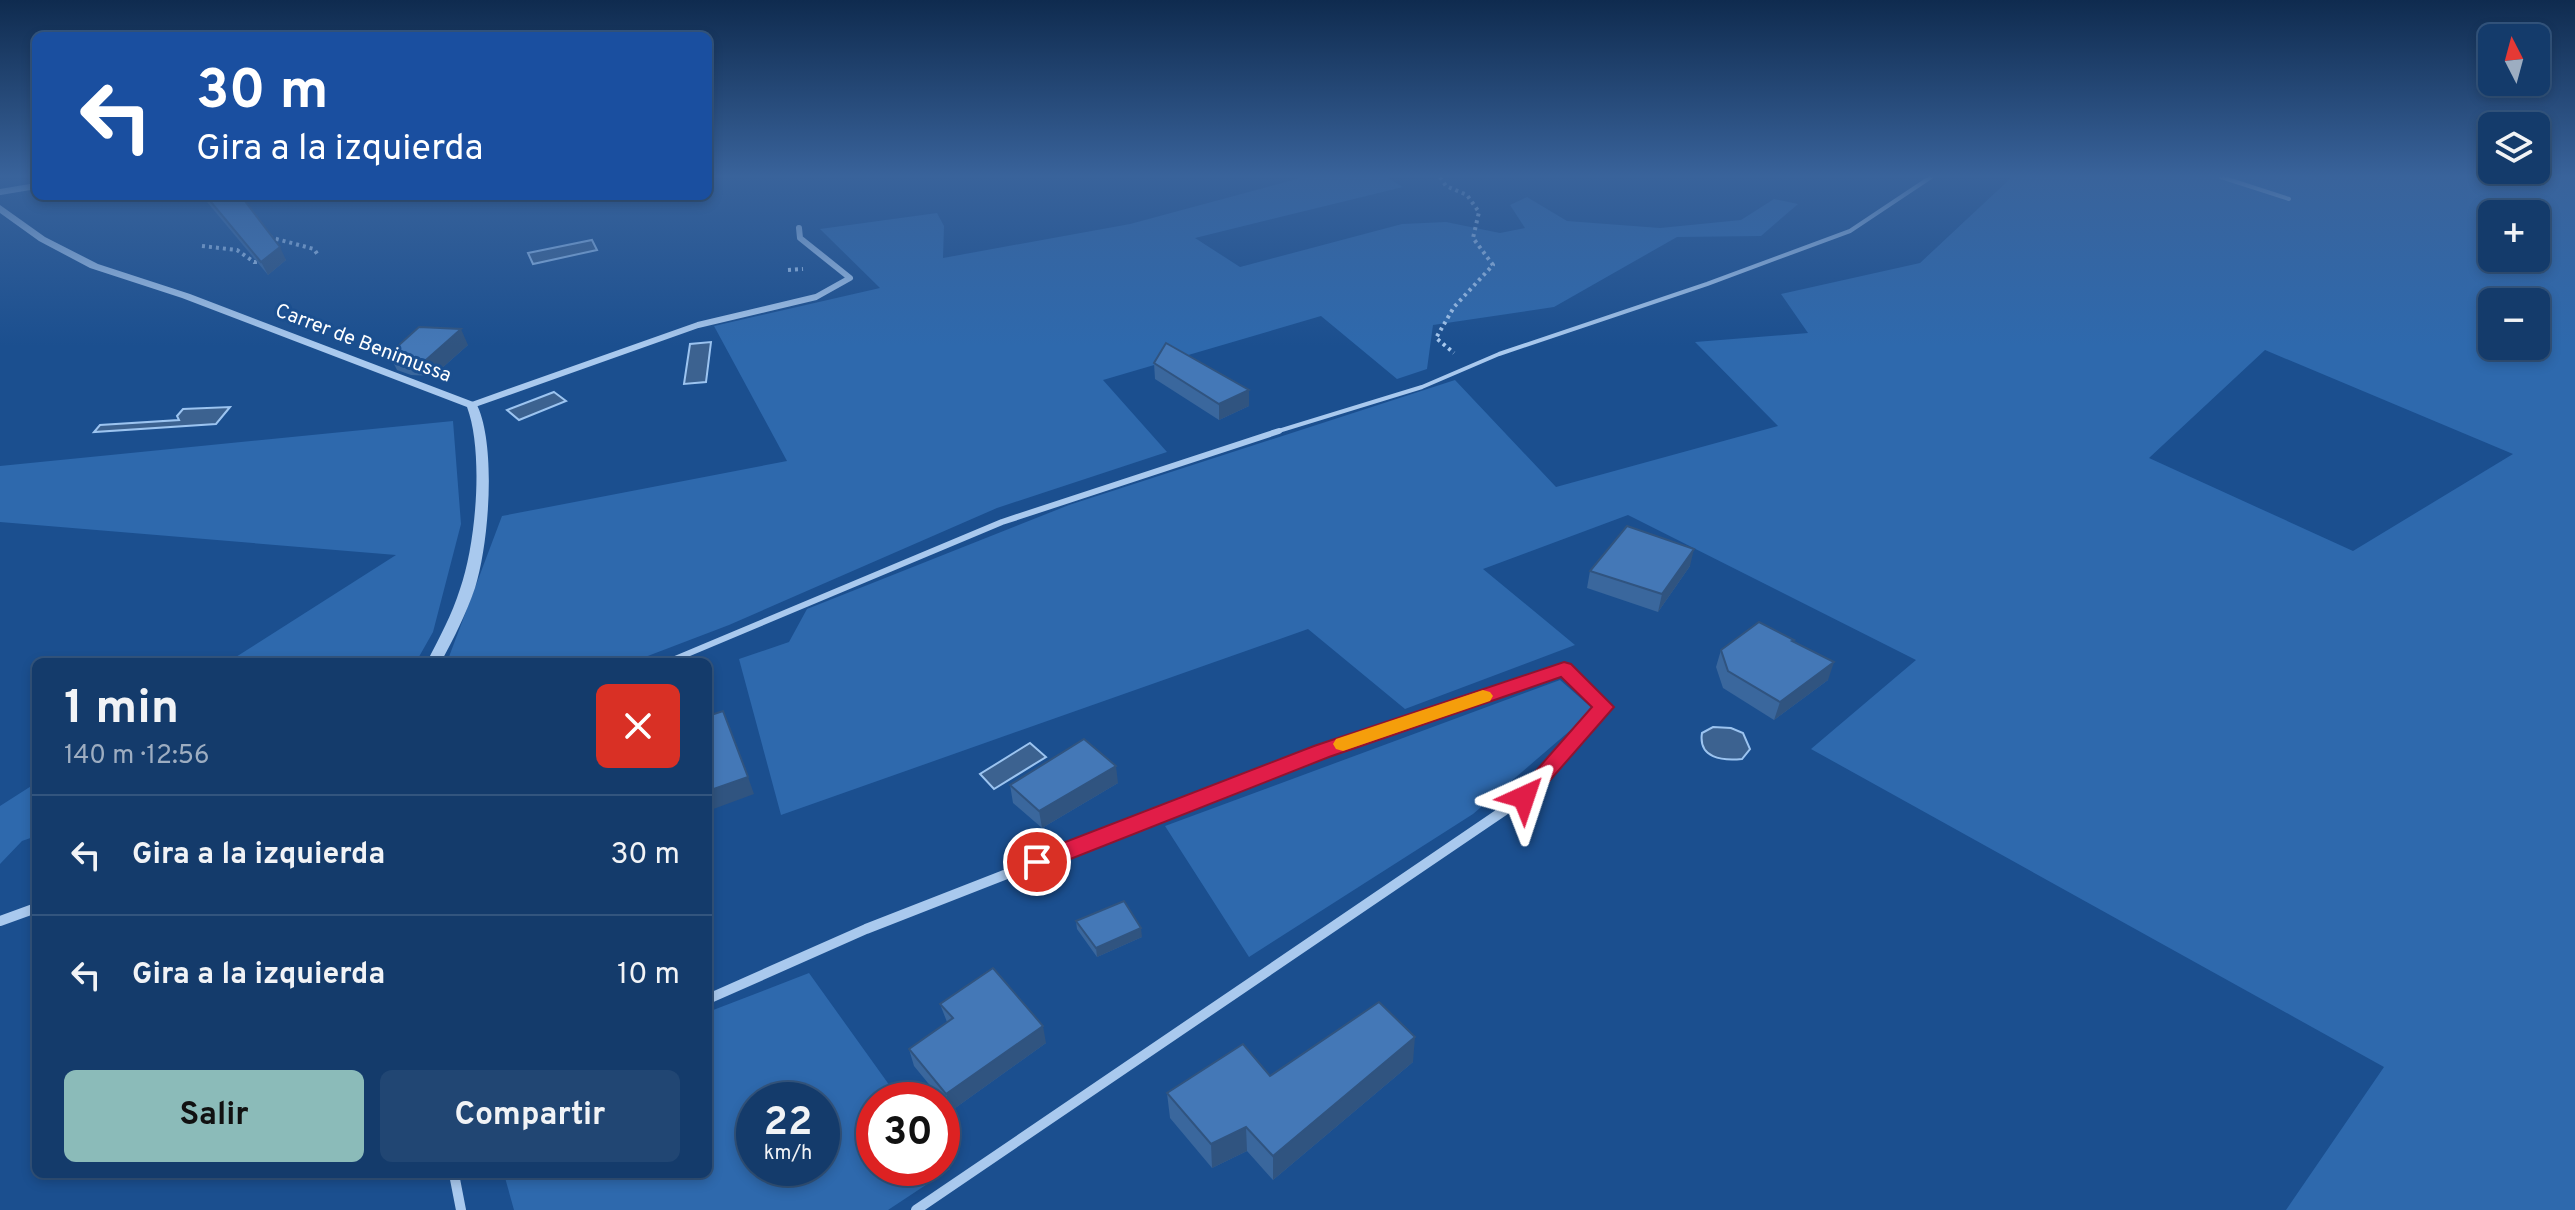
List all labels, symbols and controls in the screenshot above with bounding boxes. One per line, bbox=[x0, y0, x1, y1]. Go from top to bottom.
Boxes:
north arrow bbox=[2478, 24, 2550, 96]
map controls bbox=[2478, 24, 2550, 360]
text: 30 m bbox=[196, 58, 329, 128]
icon: left bbox=[64, 64, 168, 168]
button: layers bbox=[2478, 112, 2550, 184]
text: Gira a la izquierda bbox=[196, 127, 483, 173]
button: + bbox=[2478, 200, 2550, 272]
button: − bbox=[2478, 288, 2550, 360]
street label: Carrer de Benimussa bbox=[271, 298, 455, 390]
text: 1 min bbox=[64, 680, 179, 740]
button: close bbox=[596, 684, 680, 768]
text: 140 m · 12:56 bbox=[64, 740, 210, 773]
position arrow bbox=[1482, 755, 1566, 839]
pin bbox=[1003, 828, 1071, 896]
icon: left bbox=[64, 833, 108, 877]
text: Gira a la izquierda bbox=[132, 837, 385, 874]
text: 30 m bbox=[611, 837, 680, 874]
icon: arrive bbox=[1015, 840, 1059, 884]
icon: left bbox=[64, 953, 108, 997]
text: Gira a la izquierda bbox=[132, 957, 385, 994]
text: 10 m bbox=[617, 957, 680, 994]
button: Salir bbox=[64, 1070, 364, 1162]
button: Compartir bbox=[380, 1070, 680, 1162]
speed limit sign: 30 bbox=[856, 1082, 960, 1186]
text: 22 bbox=[764, 1099, 812, 1149]
text: km/h bbox=[764, 1141, 812, 1167]

